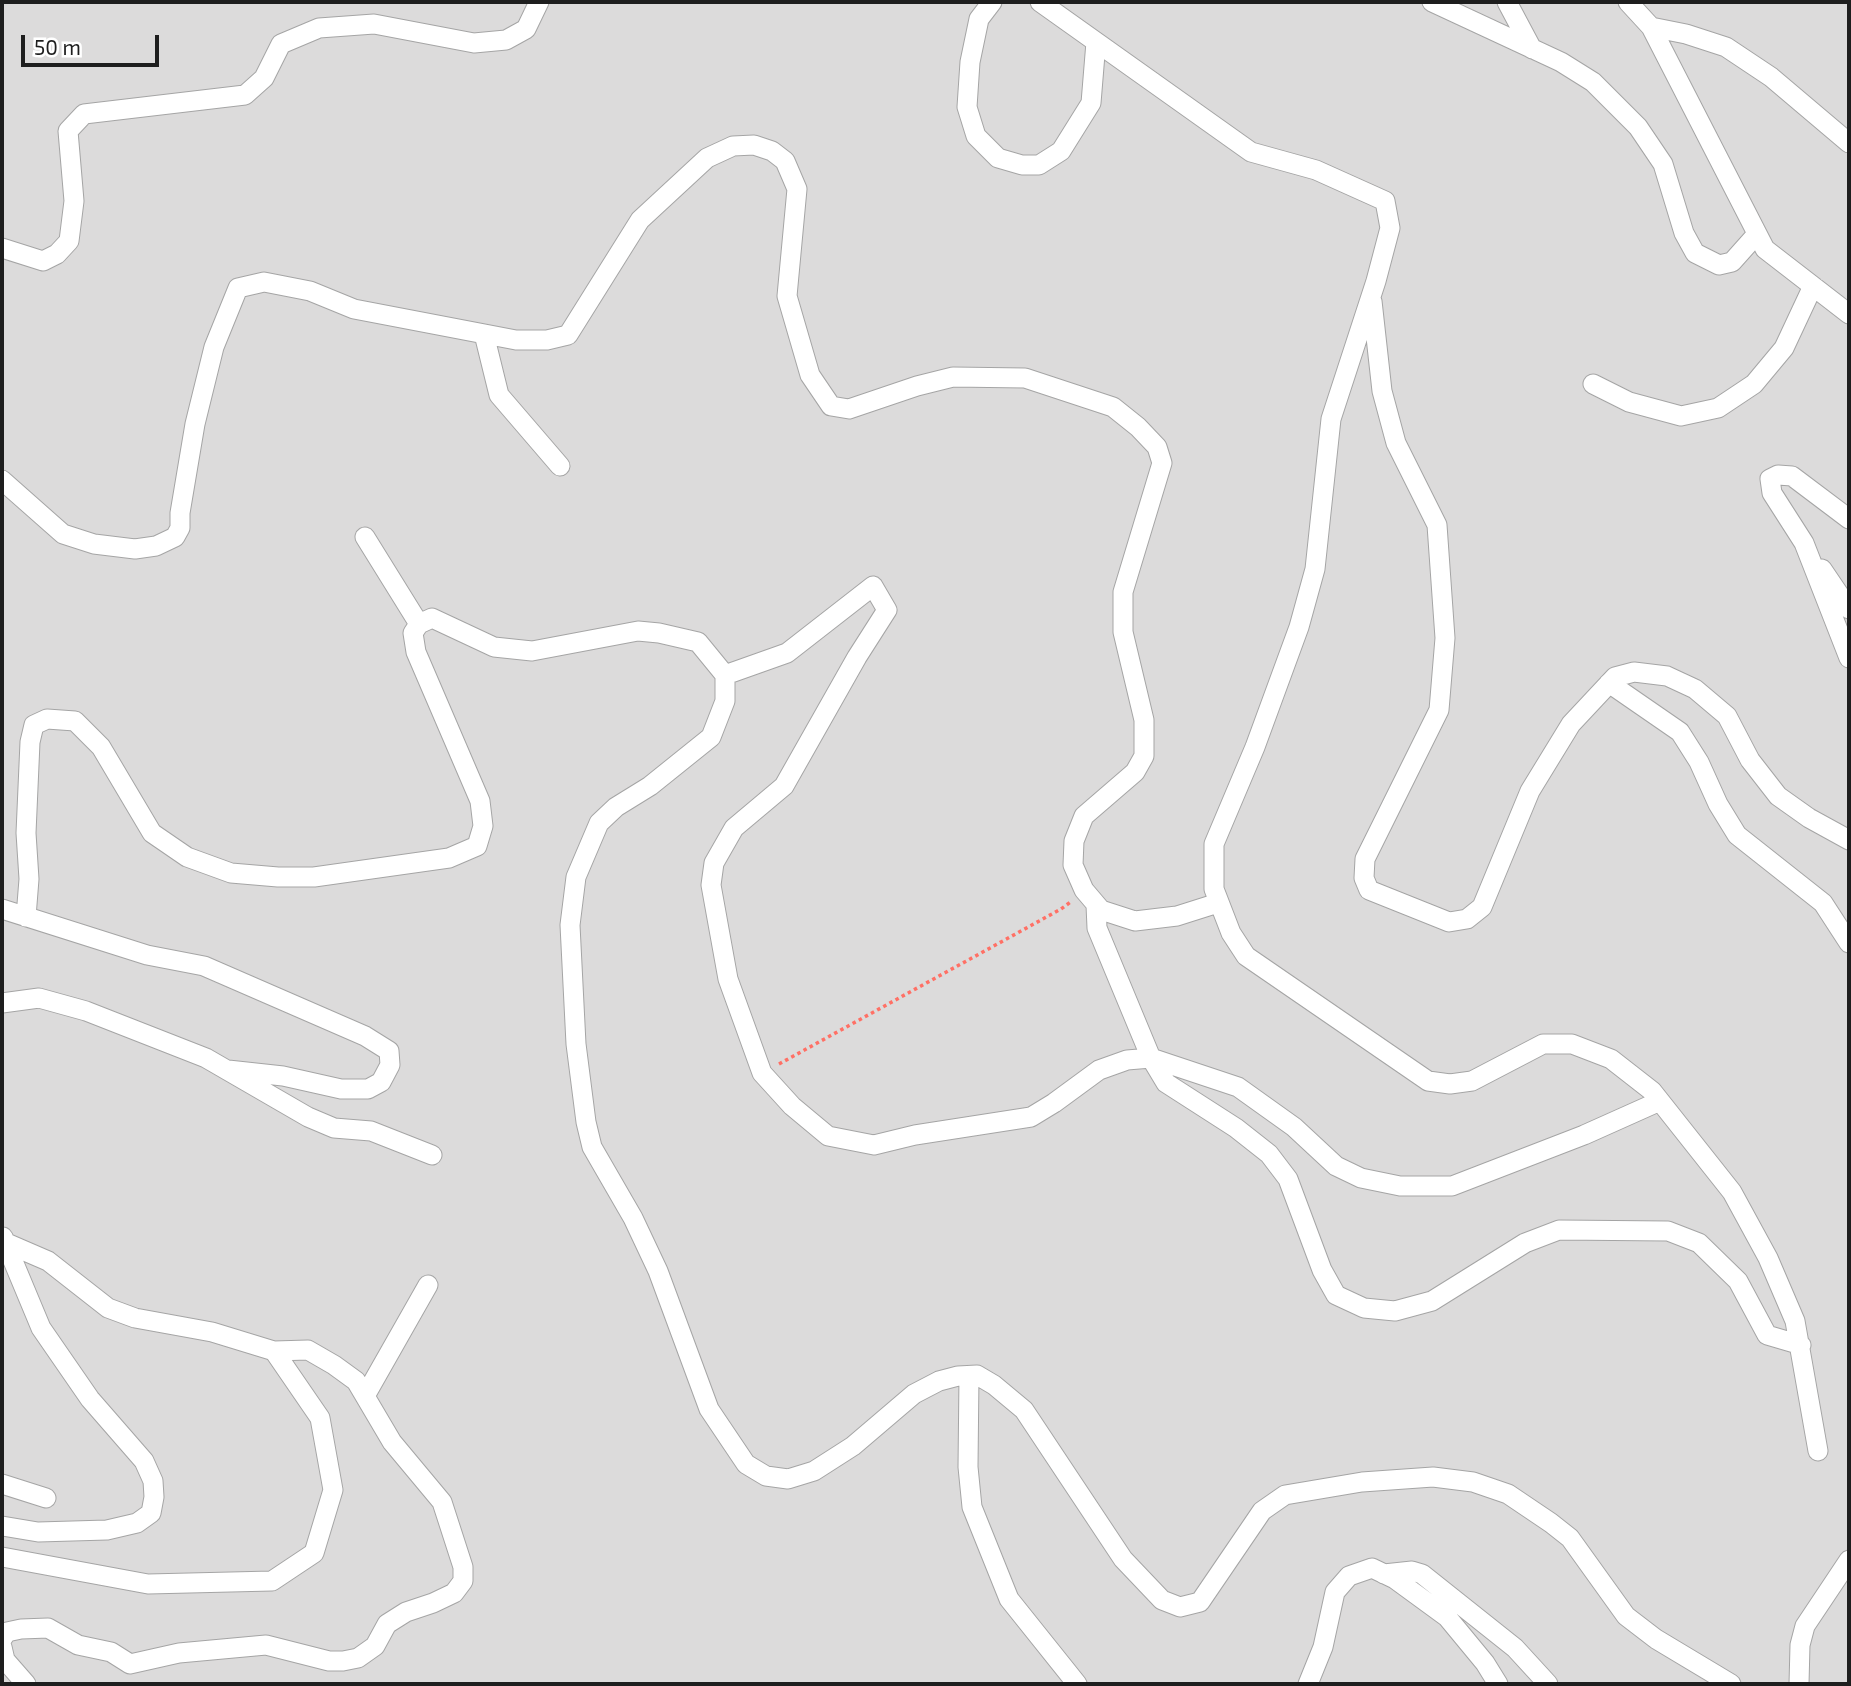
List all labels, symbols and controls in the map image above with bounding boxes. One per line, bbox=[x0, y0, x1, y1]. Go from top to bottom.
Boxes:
scale bar bbox=[24, 21, 163, 65]
text: 50 m bbox=[34, 34, 81, 59]

